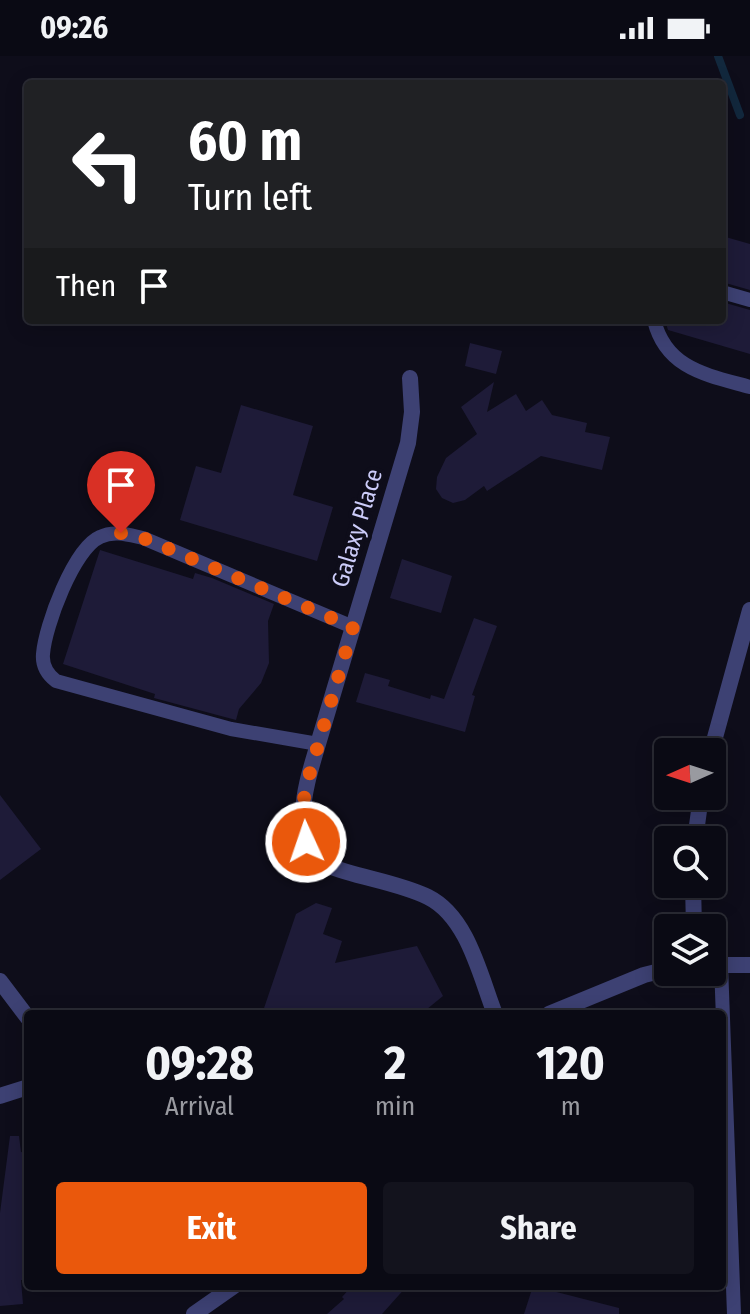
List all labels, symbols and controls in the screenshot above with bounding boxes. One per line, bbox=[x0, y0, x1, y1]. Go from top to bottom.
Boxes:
text: 09:26 bbox=[40, 10, 108, 46]
text: 60 m bbox=[188, 108, 302, 175]
icon: left bbox=[56, 112, 160, 216]
text: Turn left bbox=[188, 176, 312, 220]
icon: arrive bbox=[132, 264, 176, 308]
text: Then bbox=[56, 268, 116, 304]
pin bbox=[87, 451, 155, 533]
icon: arrive bbox=[99, 463, 143, 507]
street label: Galaxy Place bbox=[326, 466, 388, 590]
north arrow bbox=[654, 738, 726, 810]
map controls bbox=[654, 738, 726, 986]
position arrow bbox=[264, 800, 348, 884]
button: search bbox=[654, 826, 726, 898]
button: layers bbox=[654, 914, 726, 986]
text: 09:28 bbox=[145, 1034, 254, 1092]
text: 2 bbox=[384, 1034, 406, 1092]
text: 120 bbox=[536, 1034, 605, 1092]
text: Arrival bbox=[165, 1091, 234, 1122]
text: min bbox=[375, 1091, 415, 1122]
text: m bbox=[561, 1091, 581, 1122]
button: Exit bbox=[56, 1182, 367, 1274]
button: Share bbox=[383, 1182, 694, 1274]

